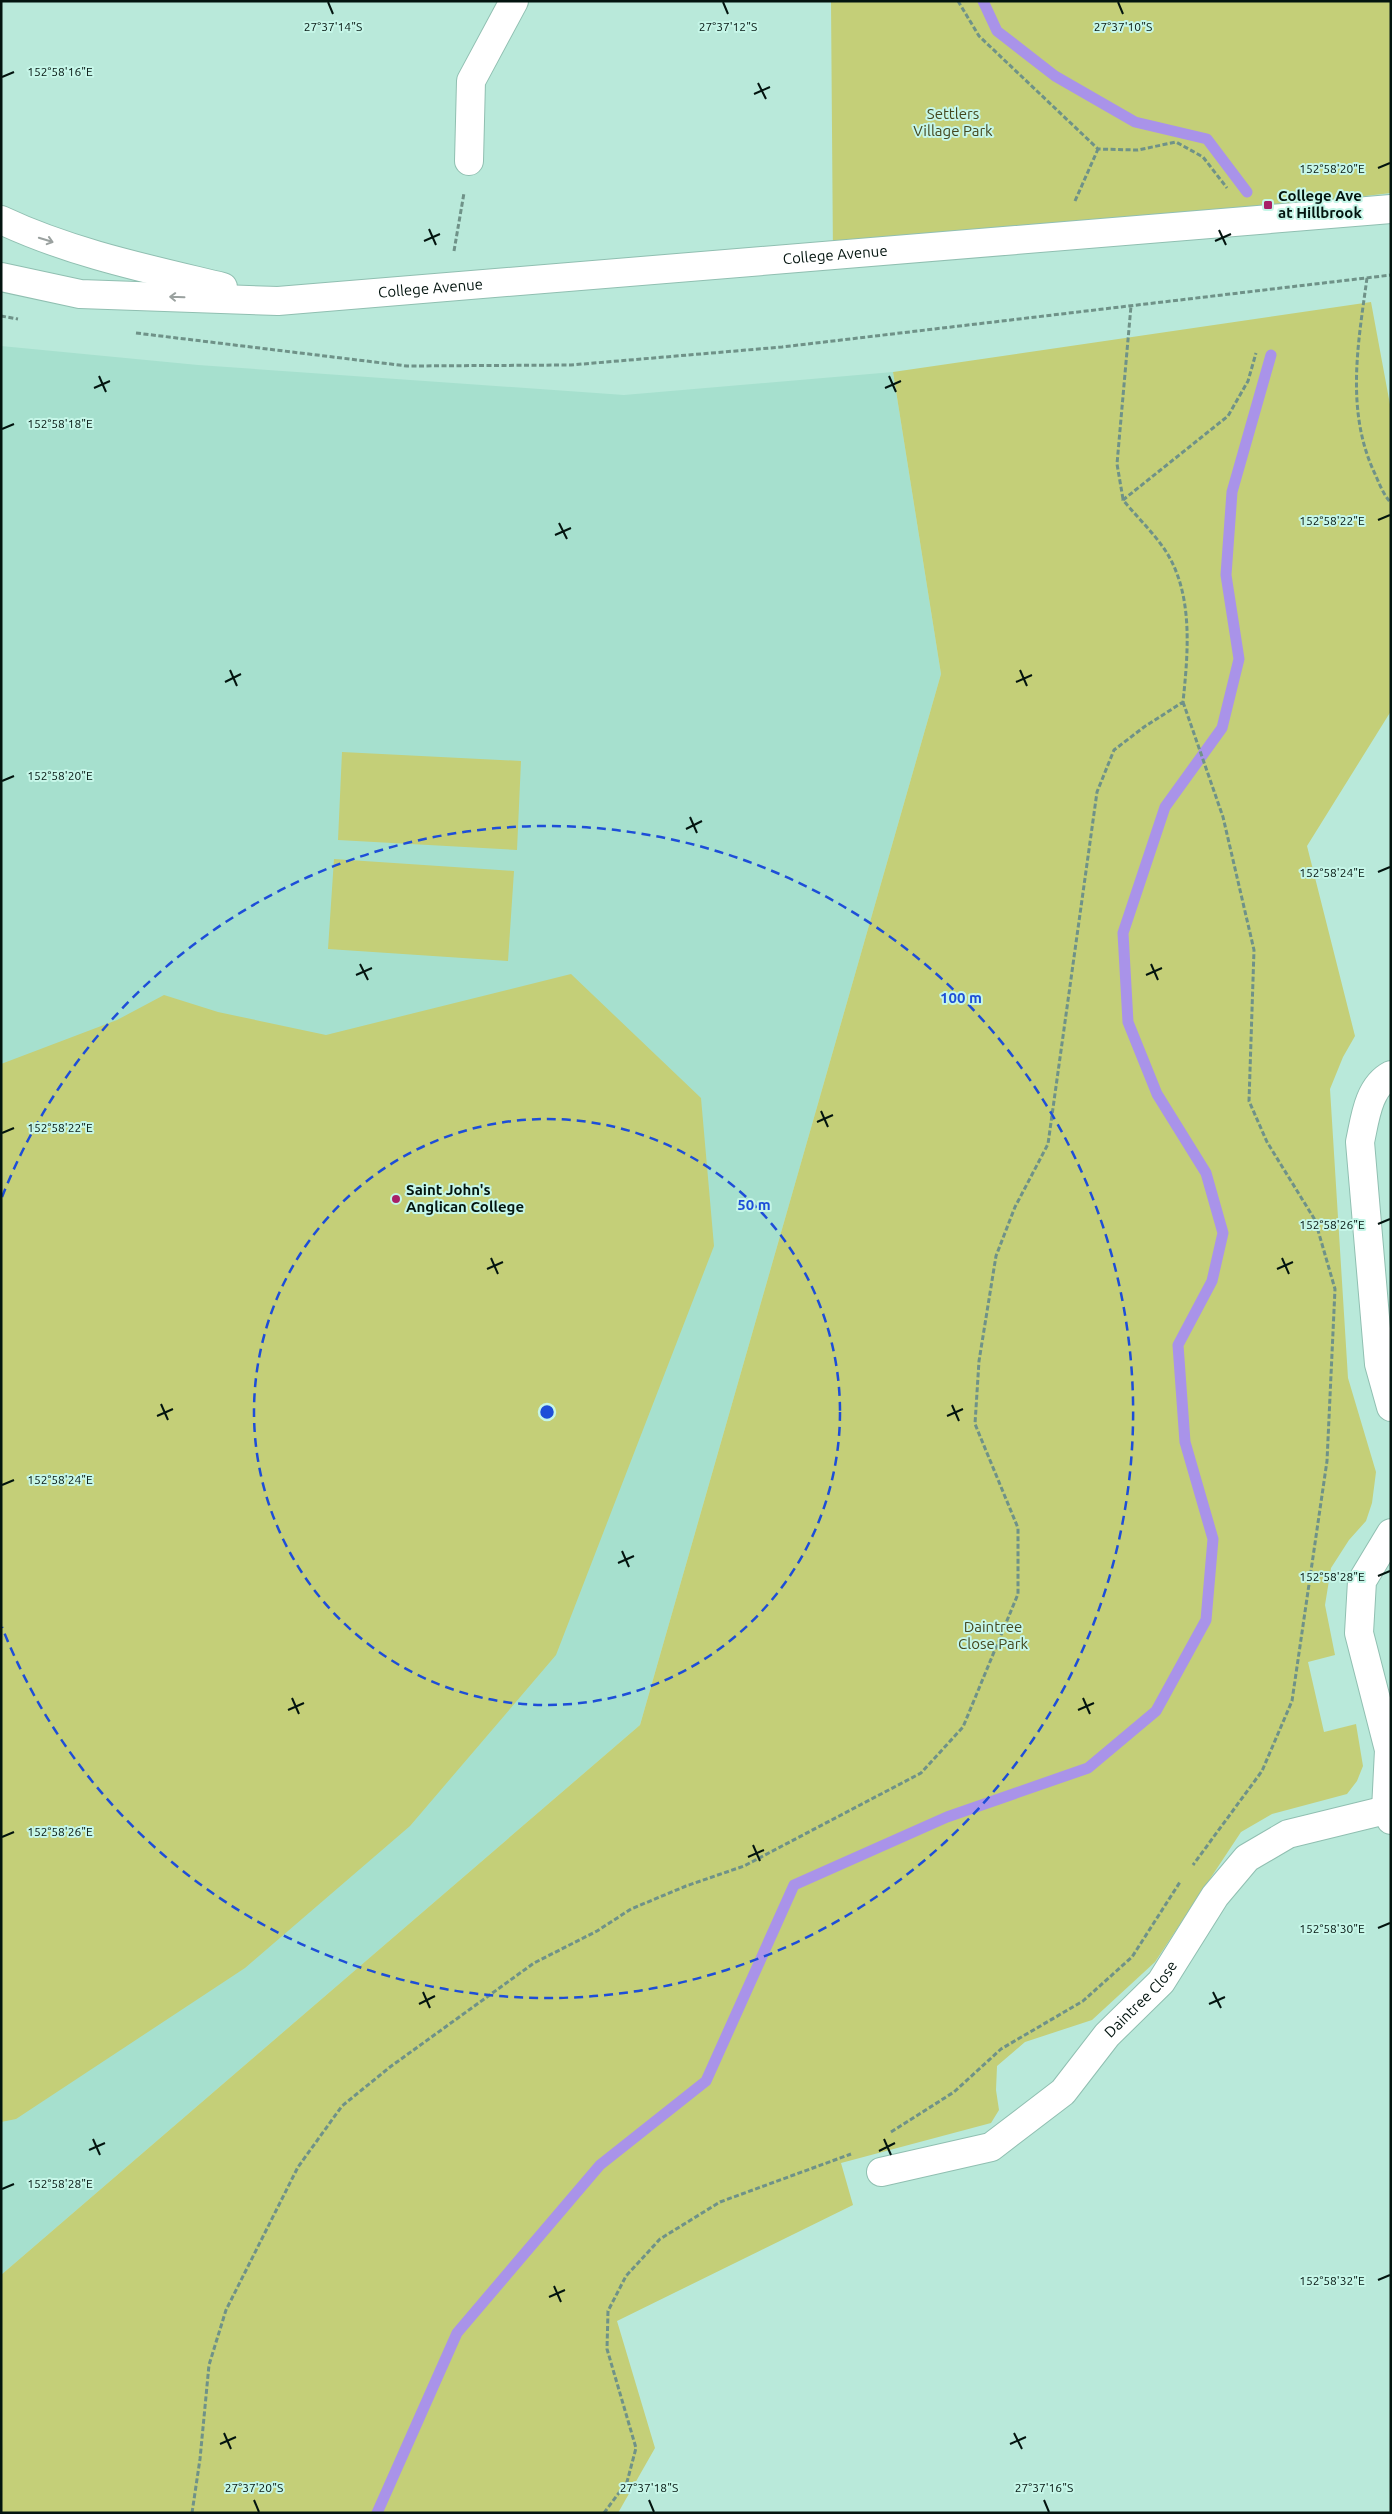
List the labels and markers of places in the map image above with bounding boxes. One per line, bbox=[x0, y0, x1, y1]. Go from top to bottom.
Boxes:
place label: College Ave at Hillbrook bbox=[1278, 187, 1362, 221]
marker: College Ave at Hillbrook bbox=[1262, 199, 1274, 211]
place label: Saint John's Anglican College bbox=[406, 1181, 524, 1215]
marker: Saint John's Anglican College bbox=[390, 1193, 402, 1205]
centre of rings bbox=[538, 1403, 556, 1421]

